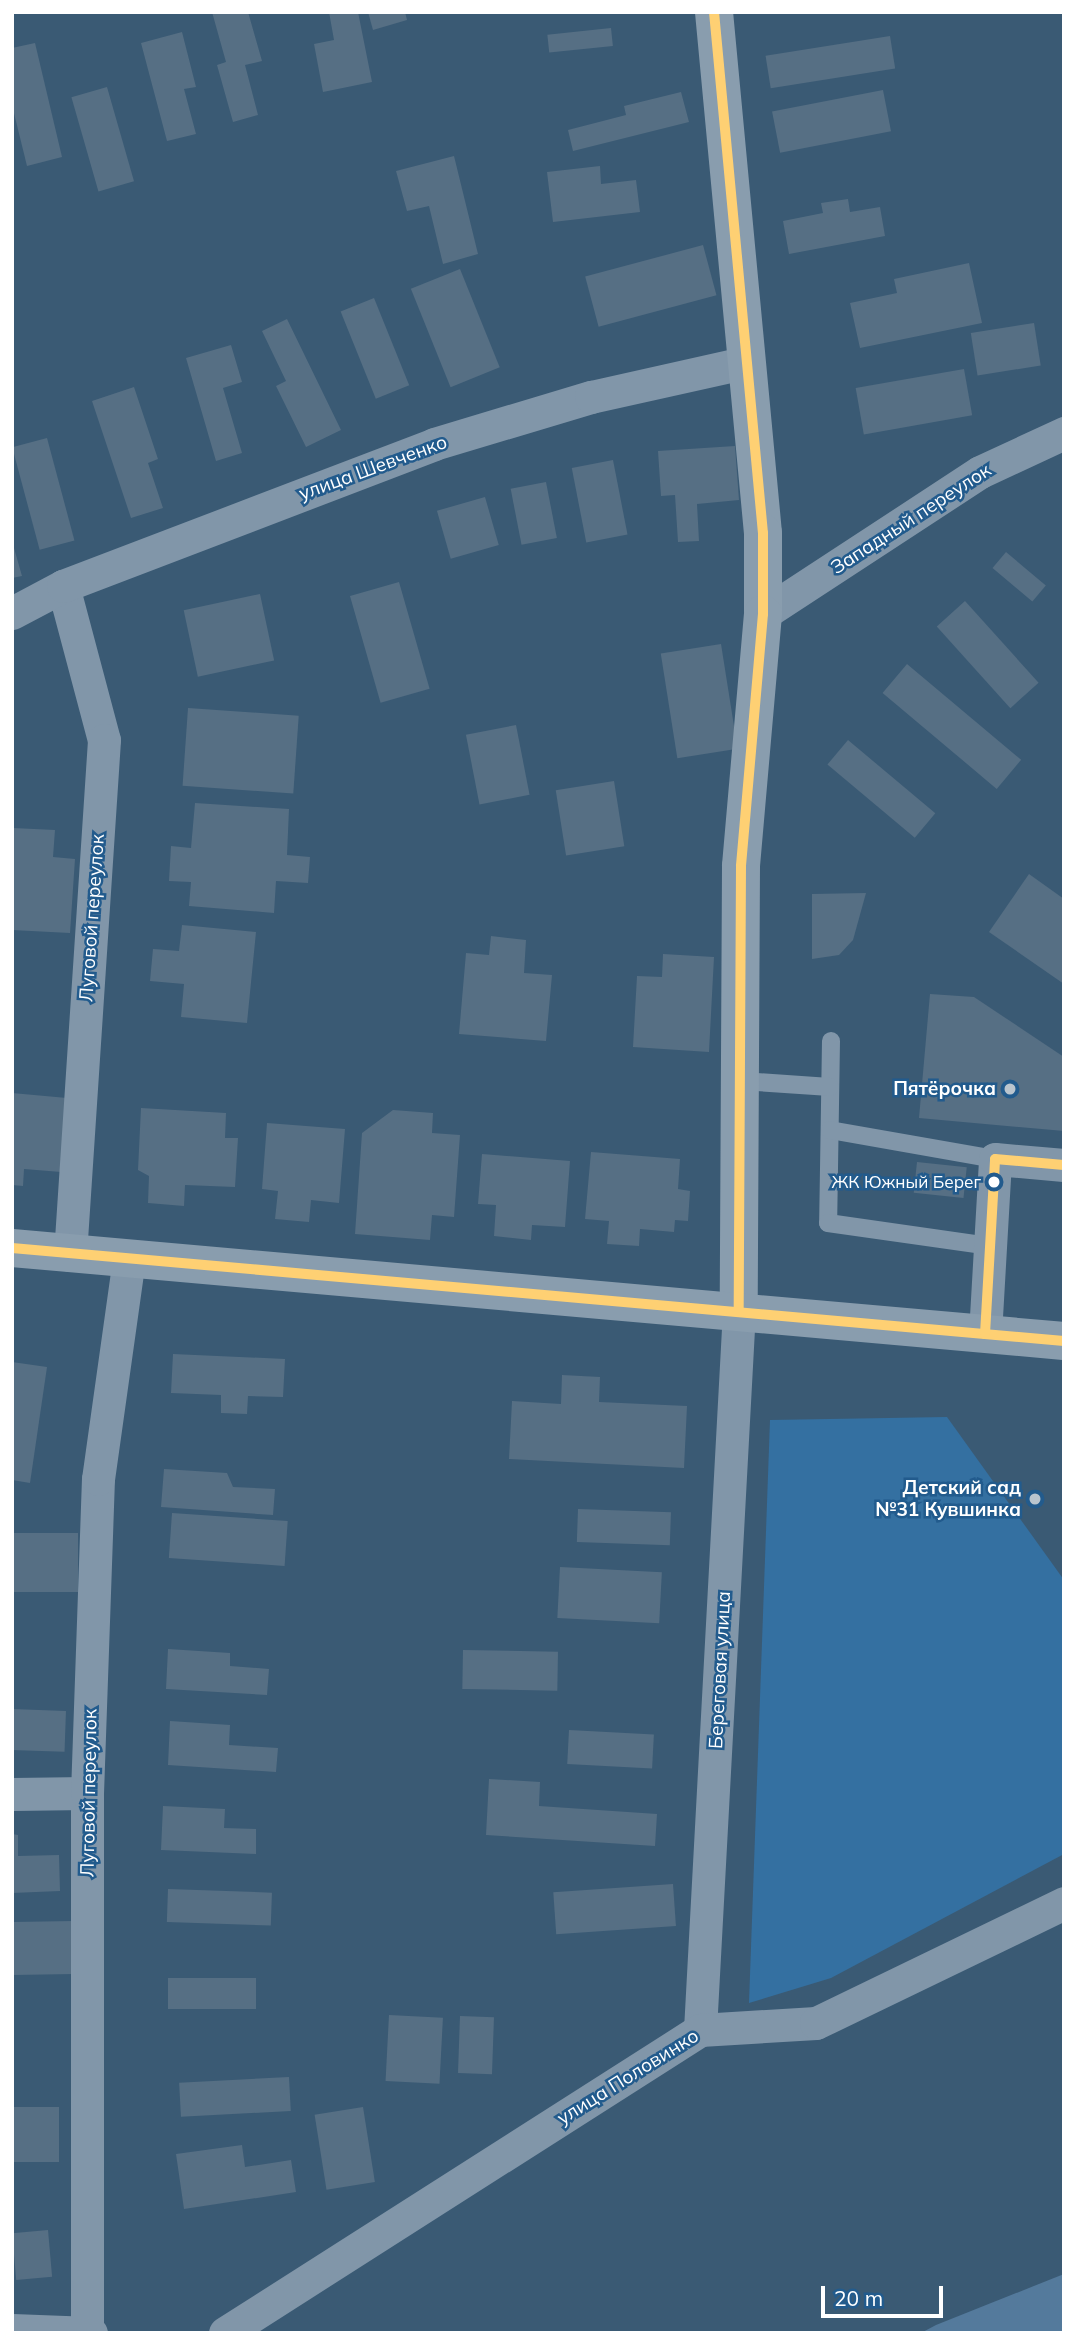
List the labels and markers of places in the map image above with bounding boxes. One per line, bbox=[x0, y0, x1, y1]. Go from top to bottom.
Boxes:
place label: Пятёрочка bbox=[893, 1078, 996, 1100]
marker: Пятёрочка bbox=[1002, 1081, 1018, 1097]
place label: ЖК Южный Берег bbox=[831, 1172, 981, 1192]
marker: ЖК Южный Берег bbox=[987, 1175, 1001, 1189]
place label: Детский сад №31 Кувшинка bbox=[875, 1477, 1021, 1521]
marker: Детский сад №31 Кувшинка bbox=[1027, 1491, 1043, 1507]

